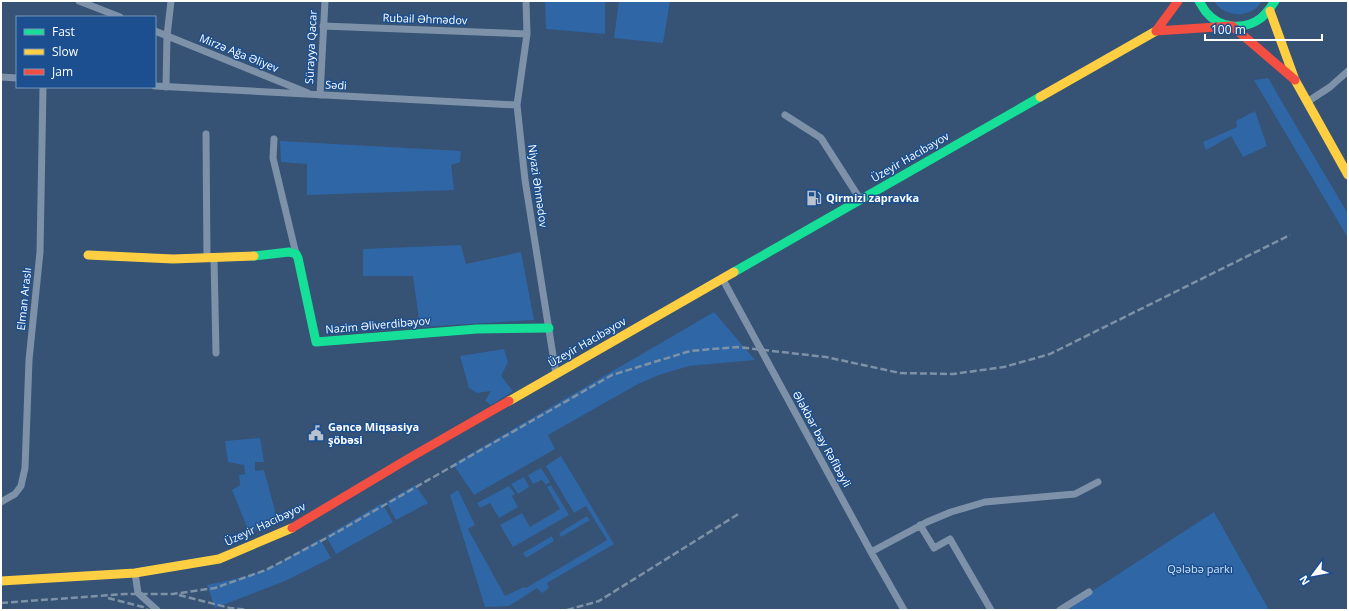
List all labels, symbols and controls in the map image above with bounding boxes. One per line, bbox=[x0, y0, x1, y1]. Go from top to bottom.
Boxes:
street label: Sürayya Qacar bbox=[301, 9, 320, 84]
street label: Rubail Əhmədov bbox=[382, 10, 468, 27]
legend bbox=[16, 16, 156, 88]
scale bar bbox=[1205, 16, 1322, 42]
text: 100 m bbox=[1211, 21, 1246, 38]
text: Fast bbox=[52, 23, 75, 40]
street label: Mirzə Ağa Əliyev bbox=[197, 30, 282, 75]
text: Slow bbox=[52, 43, 79, 60]
text: Jam bbox=[51, 63, 73, 80]
street label: Sədi bbox=[325, 76, 347, 93]
street label: Üzeyir Hacıbəyov bbox=[868, 128, 952, 185]
street label: Niyazi Əhmədov bbox=[525, 143, 552, 229]
fuel station icon: Qirmizi zapravka bbox=[805, 189, 823, 207]
place label: Qirmizi zapravka bbox=[826, 190, 919, 205]
street label: Elman Araslı bbox=[13, 267, 34, 331]
street label: Nazim Əliverdibəyov bbox=[325, 312, 432, 337]
street label: Üzeyir Hacıbəyov bbox=[545, 313, 629, 370]
street label: Ələkbər bəy Rəfibəyli bbox=[790, 388, 855, 490]
place label: Gəncə Miqsasiya şöbəsi bbox=[328, 419, 419, 447]
public building icon: Gəncə Miqsasiya şöbəsi bbox=[307, 424, 325, 442]
street label: Üzeyir Hacıbəyov bbox=[222, 498, 308, 549]
north arrow bbox=[1293, 555, 1333, 595]
park label: Qələbə parkı bbox=[1167, 561, 1233, 576]
text: N bbox=[1295, 573, 1313, 588]

